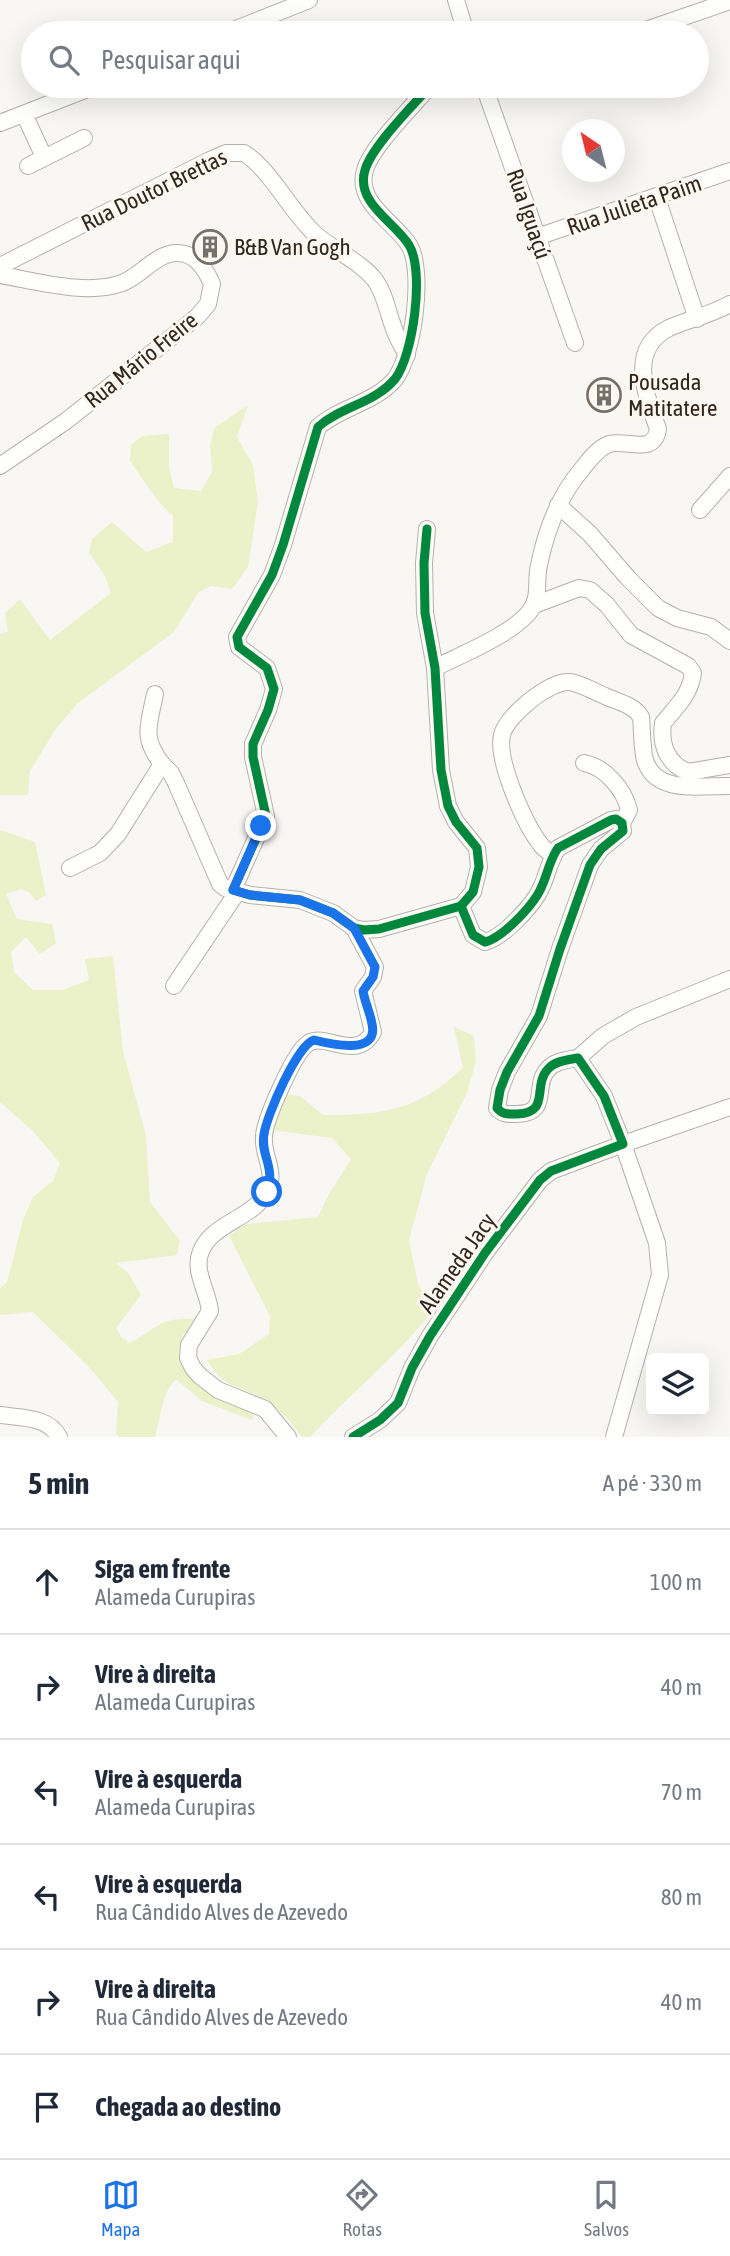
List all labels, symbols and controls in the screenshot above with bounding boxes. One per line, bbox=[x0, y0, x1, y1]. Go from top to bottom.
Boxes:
search box bbox=[21, 21, 709, 98]
icon: search bbox=[45, 41, 83, 79]
text: Pesquisar aqui bbox=[101, 45, 241, 75]
north arrow bbox=[562, 119, 625, 182]
street label: Rua Doutor Brettas bbox=[77, 144, 231, 236]
street label: Rua Iguaçú bbox=[501, 165, 557, 263]
street label: Rua Julieta Paim bbox=[563, 170, 705, 240]
building icon: B&B Van Gogh bbox=[191, 228, 229, 266]
place label: B&B Van Gogh bbox=[234, 234, 351, 260]
street label: Rua Mário Freire bbox=[80, 307, 202, 413]
place label: Pousada Matitatere bbox=[628, 369, 717, 421]
building icon: Pousada Matitatere bbox=[585, 376, 623, 414]
route end bbox=[245, 810, 276, 841]
route start bbox=[251, 1176, 282, 1207]
street label: Alameda Jacy bbox=[413, 1208, 501, 1318]
map controls bbox=[646, 1353, 709, 1416]
button: layers bbox=[646, 1353, 709, 1416]
text: 5 min bbox=[28, 1466, 89, 1500]
text: A pé · 330 m bbox=[603, 1470, 702, 1496]
text: Siga em frente bbox=[95, 1554, 231, 1584]
icon: ahead bbox=[28, 1563, 66, 1601]
text: 100 m bbox=[650, 1569, 702, 1595]
text: Alameda Curupiras bbox=[95, 1584, 255, 1610]
text: Vire à direita bbox=[95, 1659, 216, 1689]
icon: right bbox=[28, 1668, 66, 1706]
text: 40 m bbox=[661, 1674, 702, 1700]
text: Alameda Curupiras bbox=[95, 1689, 255, 1715]
text: Vire à esquerda bbox=[95, 1764, 242, 1794]
icon: left bbox=[28, 1773, 66, 1811]
text: 70 m bbox=[661, 1779, 702, 1805]
text: Alameda Curupiras bbox=[95, 1794, 255, 1820]
text: Vire à esquerda bbox=[95, 1869, 242, 1899]
icon: left bbox=[28, 1878, 66, 1916]
text: 80 m bbox=[661, 1884, 702, 1910]
text: Rua Cândido Alves de Azevedo bbox=[95, 1899, 348, 1925]
text: Vire à direita bbox=[95, 1974, 216, 2004]
icon: right bbox=[28, 1983, 66, 2021]
text: 40 m bbox=[661, 1989, 702, 2015]
text: Rua Cândido Alves de Azevedo bbox=[95, 2004, 348, 2030]
icon: arrive bbox=[28, 2088, 66, 2126]
text: Chegada ao destino bbox=[95, 2092, 281, 2122]
tab: Mapa bbox=[101, 2176, 140, 2240]
tab: Rotas bbox=[343, 2176, 382, 2240]
tab: Salvos bbox=[584, 2176, 629, 2240]

